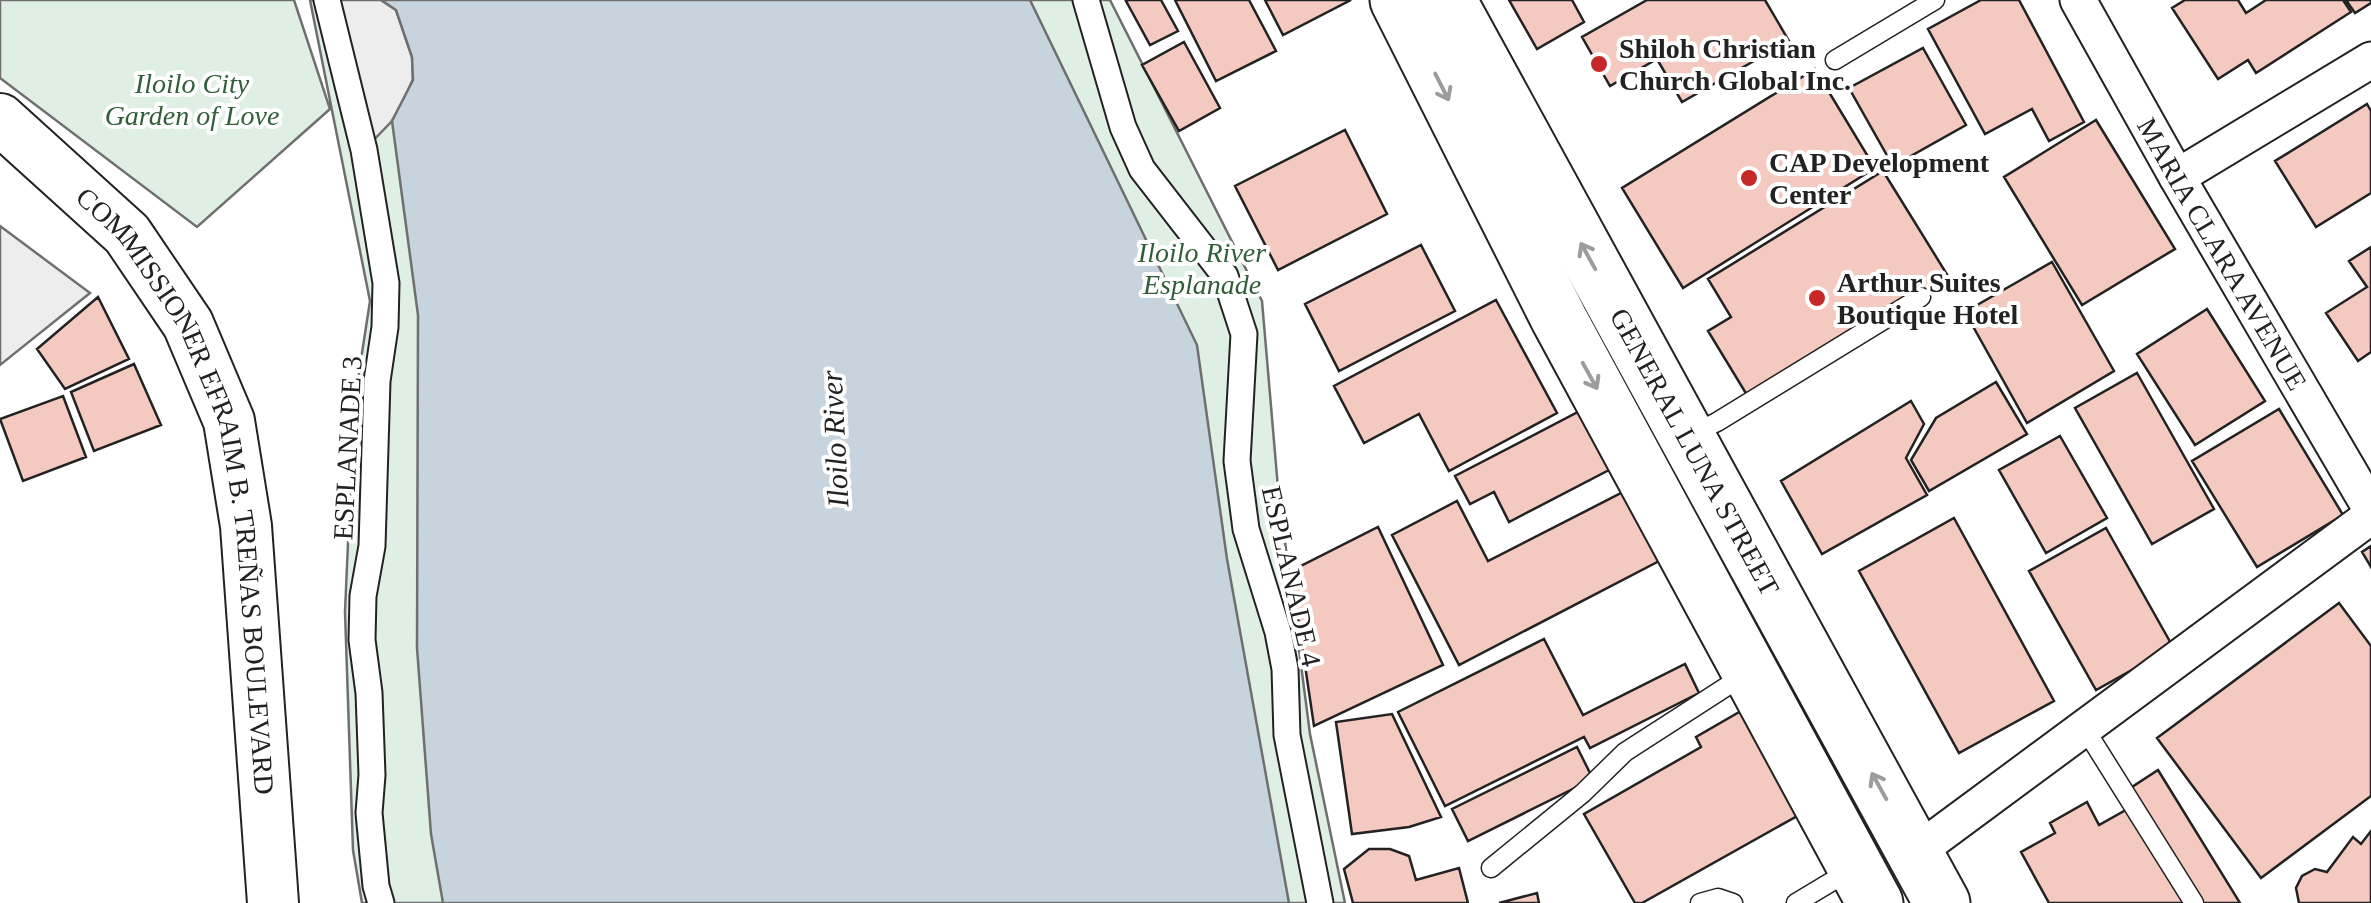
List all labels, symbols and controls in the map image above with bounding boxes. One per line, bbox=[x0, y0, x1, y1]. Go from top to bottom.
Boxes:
place label: Shiloh Christian Church Global Inc. bbox=[1619, 33, 1851, 96]
marker: Shiloh Christian Church Global Inc. bbox=[1588, 53, 1610, 75]
park label: Iloilo City Garden of Love bbox=[105, 68, 279, 131]
one-way arrow bbox=[1433, 72, 1452, 101]
street label: MARIA CLARA AVENUE bbox=[2131, 113, 2313, 396]
place label: CAP Development Center bbox=[1769, 147, 1990, 210]
marker: CAP Development Center bbox=[1738, 167, 1760, 189]
street label: COMMISSIONER EFRAIM B. TREÑAS BOULEVARD bbox=[70, 181, 280, 796]
park label: Iloilo River Esplanade bbox=[1137, 237, 1266, 300]
one-way arrow bbox=[1577, 242, 1597, 271]
place label: Arthur Suites Boutique Hotel bbox=[1837, 267, 2018, 330]
marker: Arthur Suites Boutique Hotel bbox=[1806, 287, 1828, 309]
street label: GENERAL LUNA STREET bbox=[1604, 303, 1786, 601]
street label: ESPLANADE 3 bbox=[327, 355, 368, 541]
one-way arrow bbox=[1581, 361, 1601, 390]
water label: Iloilo River bbox=[814, 369, 855, 510]
street label: ESPLANADE 4 bbox=[1256, 483, 1327, 669]
one-way arrow bbox=[1868, 772, 1888, 802]

